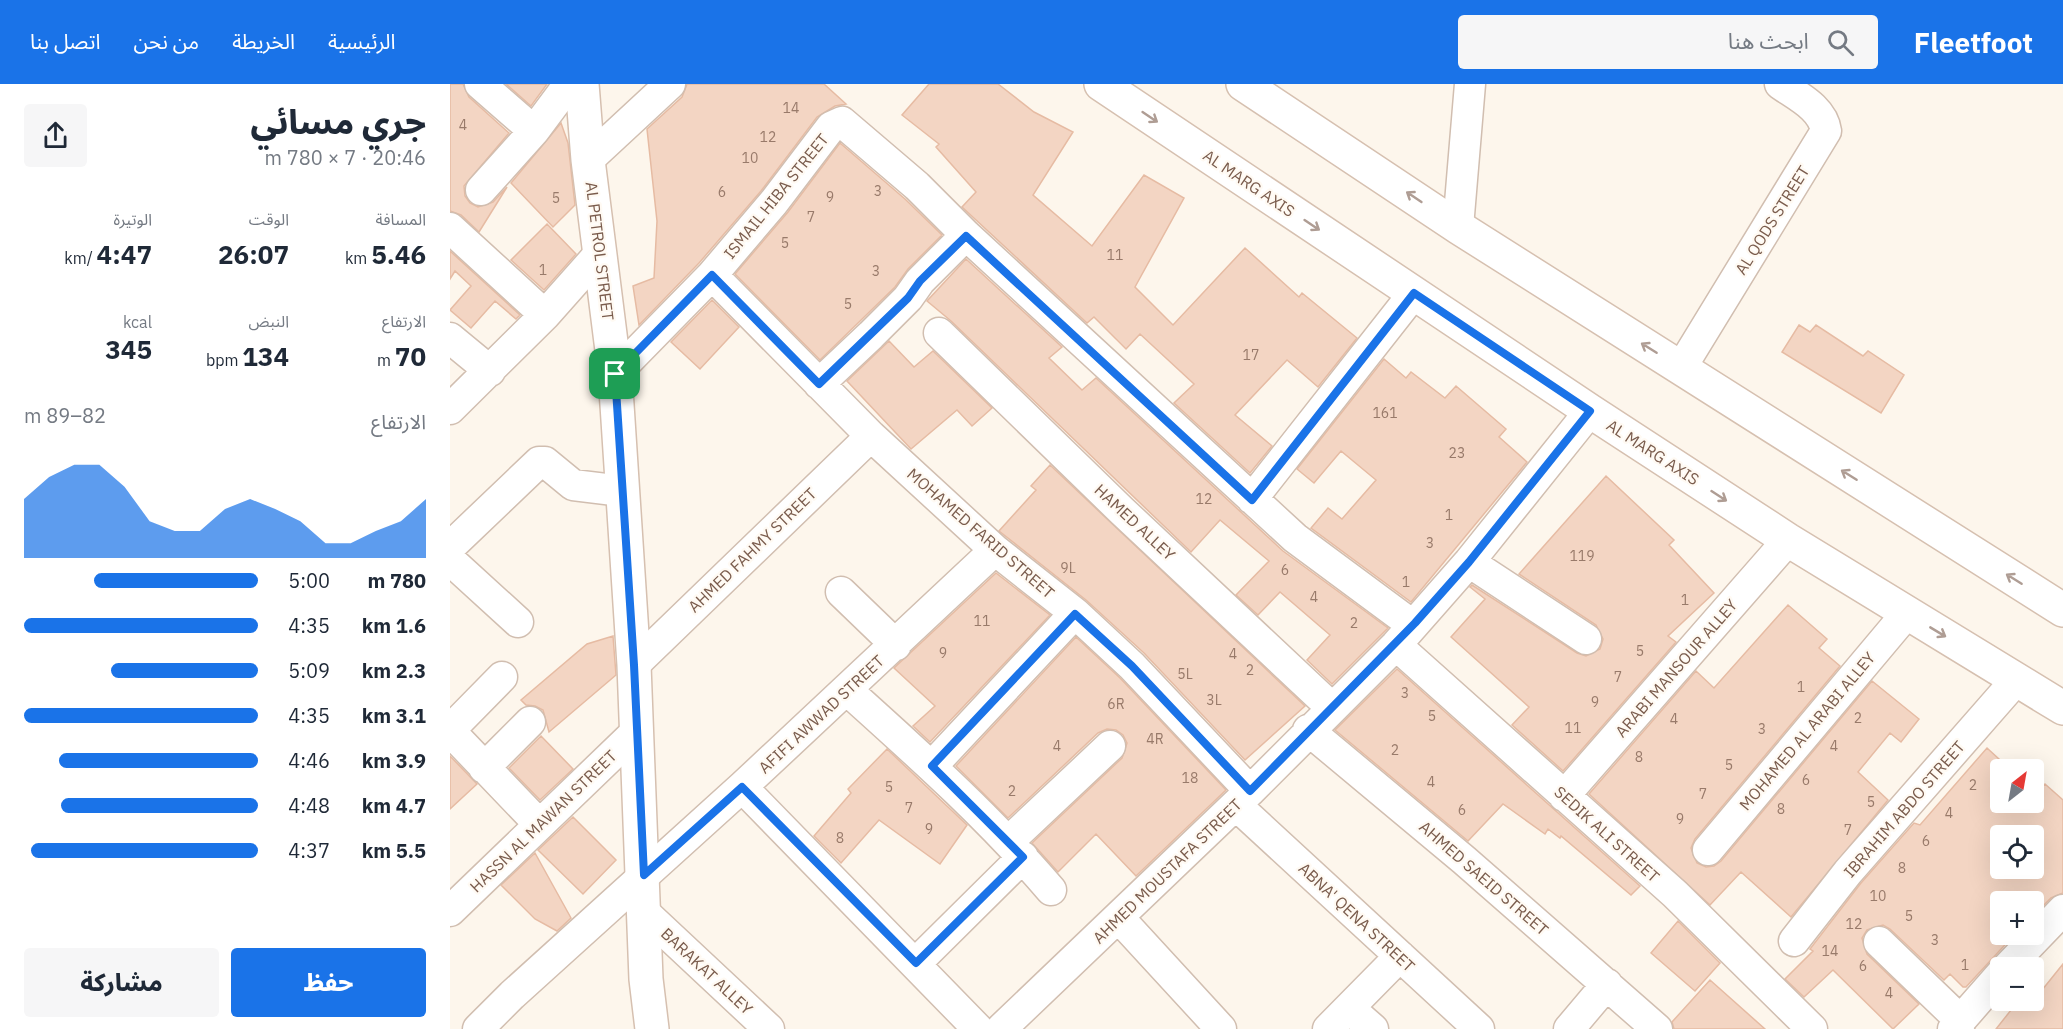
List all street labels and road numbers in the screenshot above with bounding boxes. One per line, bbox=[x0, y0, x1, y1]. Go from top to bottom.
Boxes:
street label: ISMAIL HIBA STREET bbox=[719, 129, 833, 263]
street label: AL MARG AXIS bbox=[1199, 145, 1299, 221]
street label: AL QODS STREET bbox=[1730, 162, 1814, 278]
street label: AL PETROL STREET bbox=[582, 180, 618, 322]
street label: AL MARG AXIS bbox=[1603, 415, 1703, 489]
street label: MOHAMED FARID STREET bbox=[903, 464, 1059, 602]
street label: HAMED ALLEY bbox=[1090, 479, 1180, 565]
street label: AHMED FAHMY STREET bbox=[684, 483, 820, 617]
street label: ARABI MANSOUR ALLEY bbox=[1611, 595, 1742, 741]
street label: MOHAMED AL ARABI ALLEY bbox=[1735, 647, 1880, 814]
street label: AFIFI AWWAD STREET bbox=[754, 651, 888, 777]
street label: IBRAHIM ABDO STREET bbox=[1839, 737, 1969, 881]
street label: HASSN AL MAWAN STREET bbox=[466, 746, 620, 896]
street label: SEDIK ALI STREET bbox=[1550, 782, 1664, 886]
street label: AHMED MOUSTAFA STREET bbox=[1088, 794, 1246, 948]
street label: AHMED SAEID STREET bbox=[1415, 816, 1553, 940]
street label: ABNA' QENA STREET bbox=[1295, 858, 1419, 976]
street label: BARAKAT ALLEY bbox=[657, 923, 757, 1019]

